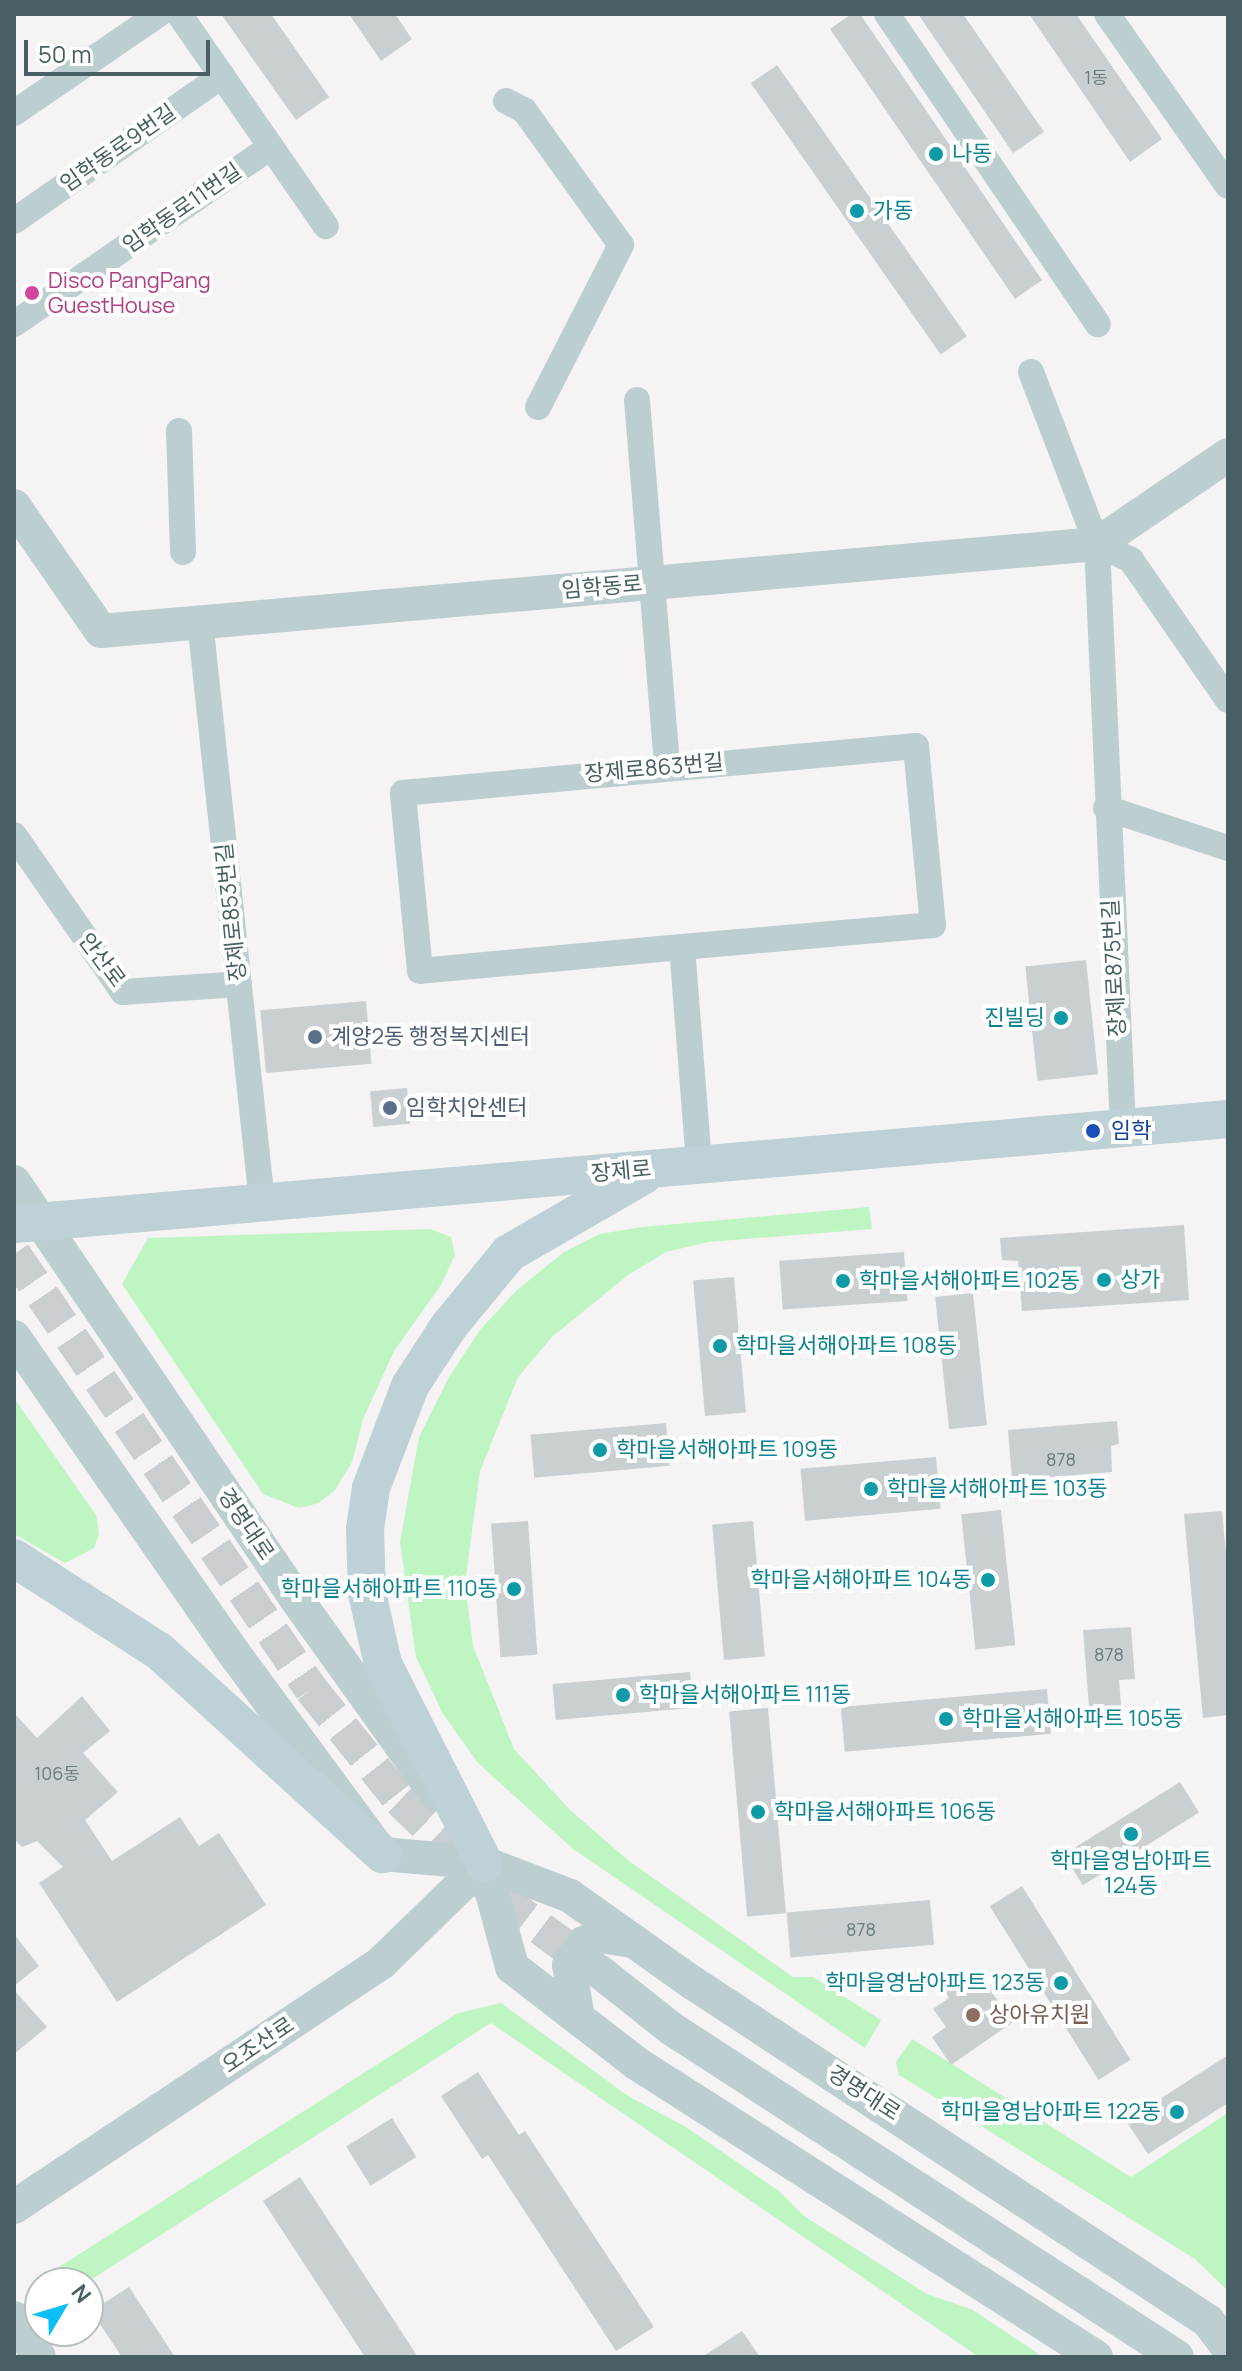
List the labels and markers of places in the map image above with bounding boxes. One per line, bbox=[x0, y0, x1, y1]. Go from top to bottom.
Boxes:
place label: 나동 bbox=[952, 141, 992, 167]
marker: 나동 bbox=[927, 145, 945, 163]
place label: 가동 bbox=[873, 198, 913, 224]
marker: 가동 bbox=[848, 202, 866, 220]
place label: Disco PangPang GuestHouse bbox=[48, 267, 211, 318]
marker: Disco PangPang GuestHouse bbox=[23, 284, 41, 302]
place label: 진빌딩 bbox=[984, 1005, 1045, 1031]
marker: 진빌딩 bbox=[1052, 1009, 1070, 1027]
place label: 계양2동 행정복지센터 bbox=[331, 1024, 530, 1050]
marker: 계양2동 행정복지센터 bbox=[306, 1028, 324, 1046]
place label: 임학치안센터 bbox=[406, 1095, 527, 1121]
marker: 임학치안센터 bbox=[381, 1099, 399, 1117]
place label: 임학 bbox=[1111, 1118, 1151, 1144]
marker: 임학 bbox=[1082, 1120, 1104, 1142]
place label: 상가 bbox=[1120, 1267, 1160, 1293]
place label: 학마을서해아파트 102동 bbox=[859, 1268, 1080, 1294]
marker: 상가 bbox=[1095, 1271, 1113, 1289]
marker: 학마을서해아파트 102동 bbox=[834, 1272, 852, 1290]
place label: 학마을서해아파트 108동 bbox=[736, 1333, 957, 1359]
marker: 학마을서해아파트 108동 bbox=[711, 1337, 729, 1355]
place label: 학마을서해아파트 109동 bbox=[616, 1437, 838, 1463]
marker: 학마을서해아파트 109동 bbox=[591, 1441, 609, 1459]
place label: 학마을서해아파트 103동 bbox=[887, 1476, 1108, 1502]
marker: 학마을서해아파트 103동 bbox=[862, 1480, 880, 1498]
place label: 학마을서해아파트 104동 bbox=[750, 1567, 972, 1593]
marker: 학마을서해아파트 104동 bbox=[979, 1571, 997, 1589]
place label: 학마을서해아파트 110동 bbox=[281, 1576, 498, 1602]
marker: 학마을서해아파트 110동 bbox=[505, 1580, 523, 1598]
place label: 학마을서해아파트 111동 bbox=[639, 1682, 851, 1708]
marker: 학마을서해아파트 111동 bbox=[614, 1686, 632, 1704]
place label: 학마을서해아파트 105동 bbox=[962, 1706, 1183, 1732]
marker: 학마을서해아파트 105동 bbox=[937, 1710, 955, 1728]
place label: 학마을서해아파트 106동 bbox=[774, 1799, 996, 1825]
marker: 학마을서해아파트 106동 bbox=[749, 1803, 767, 1821]
marker: 학마을영남아파트 124동 bbox=[1122, 1825, 1140, 1843]
place label: 학마을영남아파트 124동 bbox=[1050, 1847, 1212, 1898]
place label: 학마을영남아파트 123동 bbox=[825, 1970, 1045, 1996]
marker: 학마을영남아파트 123동 bbox=[1052, 1974, 1070, 1992]
place label: 상아유치원 bbox=[989, 2002, 1090, 2028]
marker: 상아유치원 bbox=[964, 2006, 982, 2024]
place label: 학마을영남아파트 122동 bbox=[941, 2099, 1161, 2125]
marker: 학마을영남아파트 122동 bbox=[1168, 2103, 1186, 2121]

